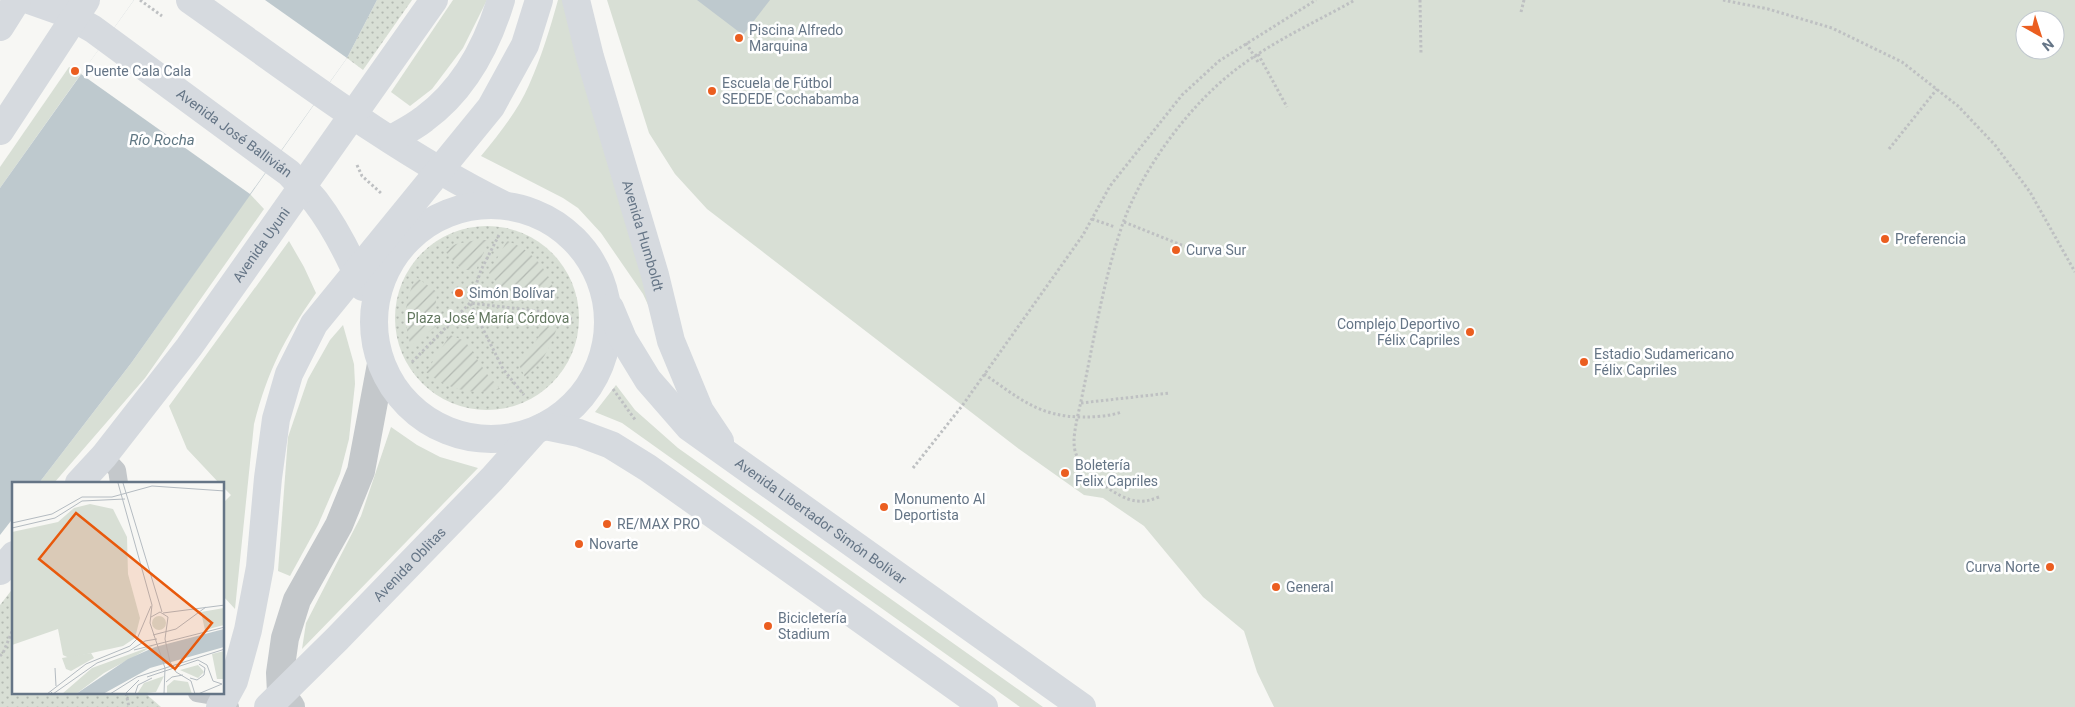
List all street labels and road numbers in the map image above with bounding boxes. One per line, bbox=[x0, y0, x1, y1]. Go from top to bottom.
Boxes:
street label: Avenida José Ballivián bbox=[174, 85, 295, 181]
street label: Avenida Humboldt bbox=[619, 178, 667, 293]
street label: Avenida Uyuni bbox=[229, 204, 293, 285]
street label: Avenida Libertador Simón Bolívar bbox=[732, 455, 910, 588]
street label: Avenida Oblitas bbox=[370, 524, 449, 605]

